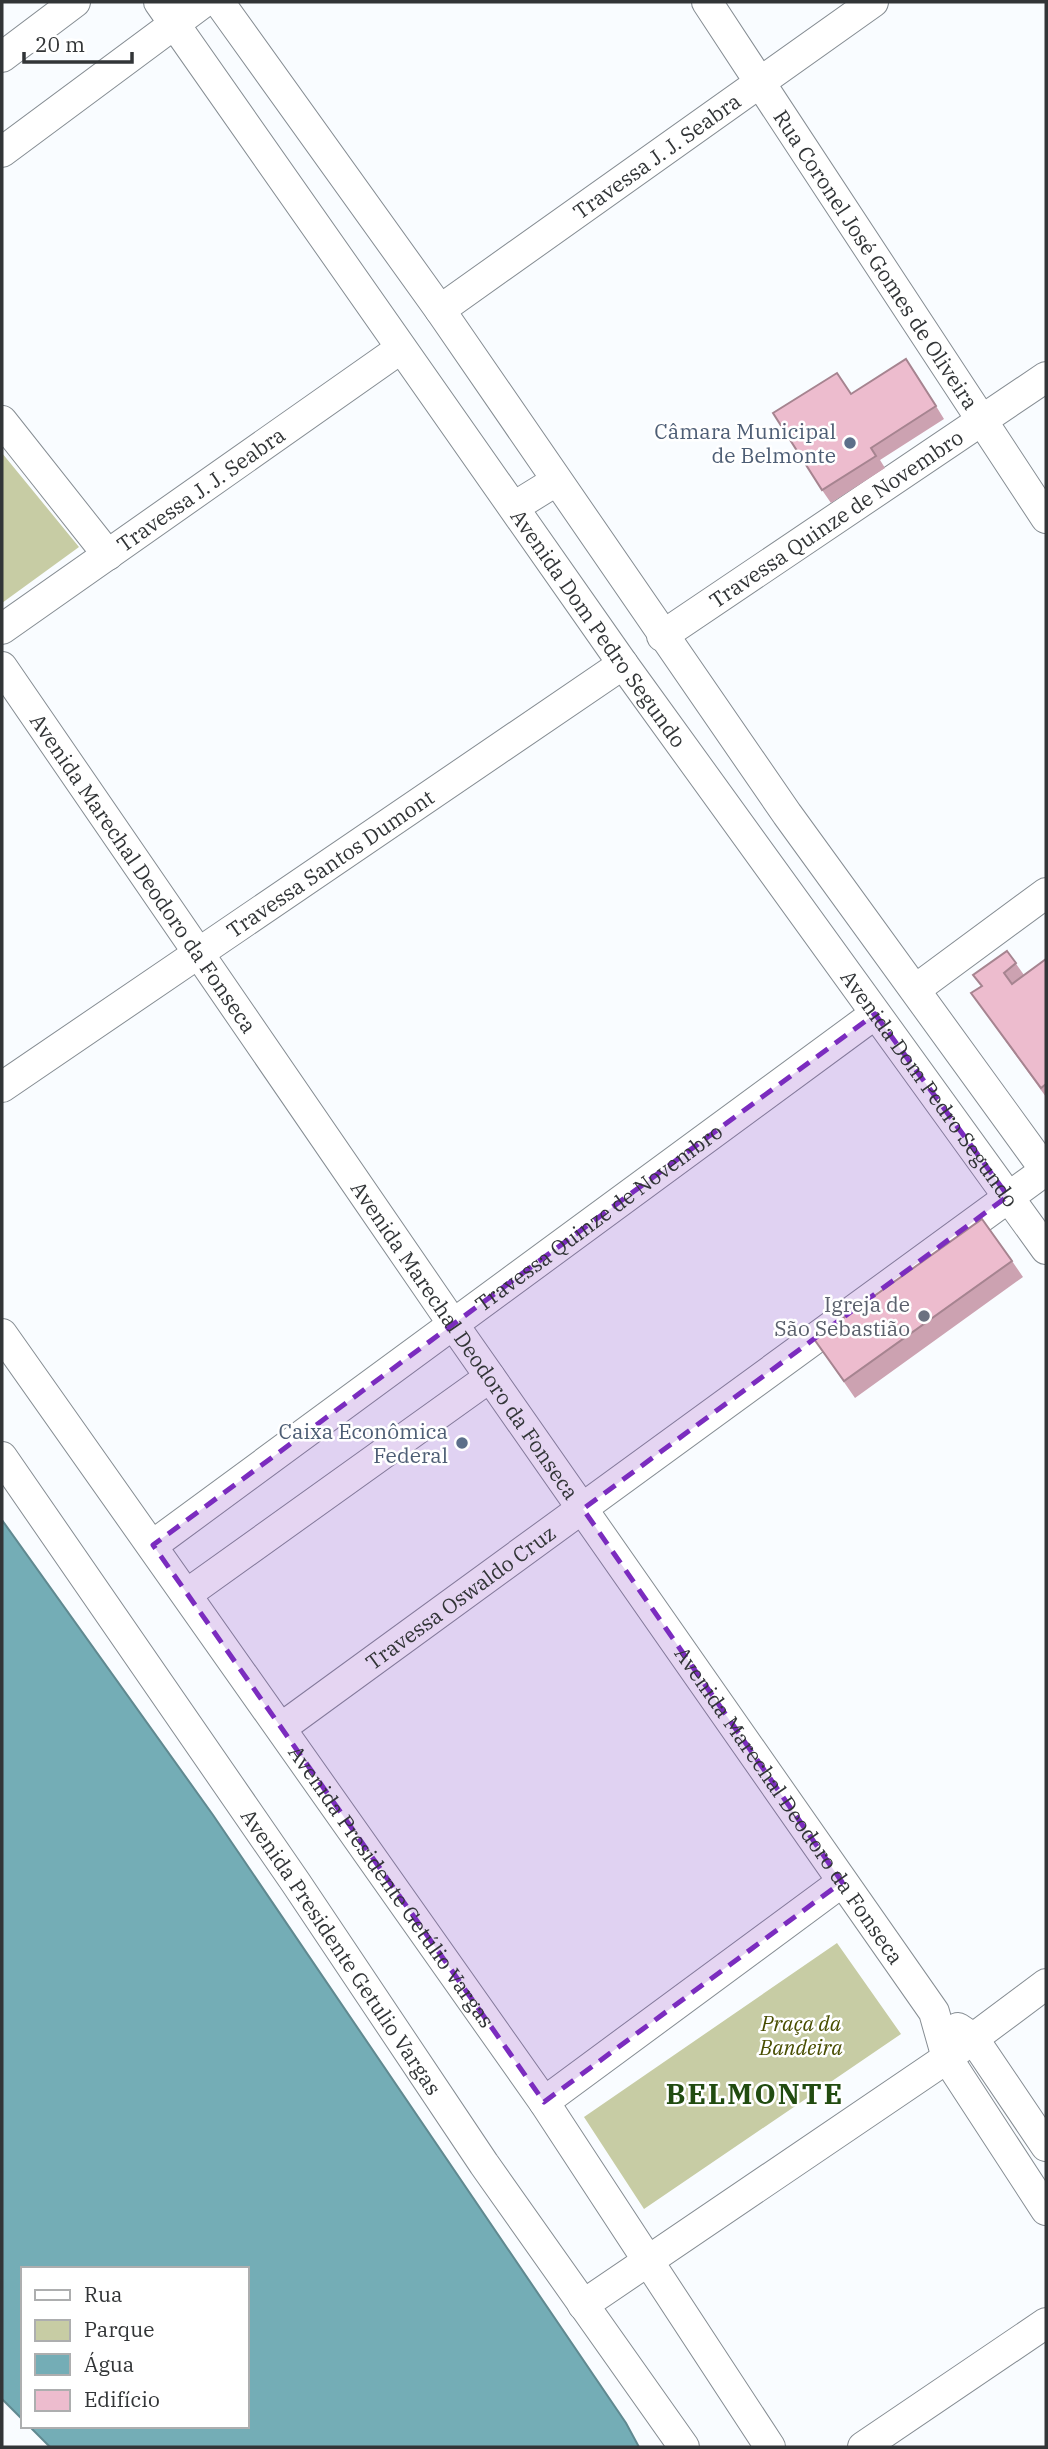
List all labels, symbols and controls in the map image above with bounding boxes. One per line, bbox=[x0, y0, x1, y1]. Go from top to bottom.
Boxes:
scale bar bbox=[24, 21, 133, 65]
text: 20 m bbox=[35, 30, 85, 58]
street label: Travessa J. J. Seabra bbox=[567, 87, 746, 225]
street label: Rua Coronel José Gomes de Oliveira bbox=[767, 104, 985, 415]
place label: Câmara Municipal de Belmonte bbox=[654, 417, 836, 469]
street label: Travessa J. J. Seabra bbox=[111, 420, 290, 558]
street label: Travessa Quinze de Novembro bbox=[704, 423, 968, 614]
marker: Câmara Municipal de Belmonte bbox=[842, 435, 858, 451]
street label: Avenida Dom Pedro Segundo bbox=[505, 503, 693, 753]
street label: Avenida Marechal Deodoro da Fonseca bbox=[24, 708, 263, 1038]
street label: Travessa Santos Dumont bbox=[221, 783, 439, 944]
street label: Avenida Dom Pedro Segundo bbox=[835, 964, 1025, 1212]
street label: Travessa Quinze de Novembro bbox=[469, 1117, 728, 1318]
street label: Avenida Marechal Deodoro da Fonseca bbox=[345, 1175, 585, 1505]
place label: Igreja de São Sebastião bbox=[774, 1290, 910, 1342]
marker: Igreja de São Sebastião bbox=[916, 1308, 932, 1324]
place label: Caixa Econômica Federal bbox=[279, 1417, 448, 1469]
marker: Caixa Econômica Federal bbox=[454, 1435, 470, 1451]
street label: Travessa Oswaldo Cruz bbox=[360, 1519, 561, 1676]
street label: Avenida Marechal Deodoro da Fonseca bbox=[669, 1641, 910, 1970]
street label: Avenida Presidente Getúlio Vargas bbox=[282, 1739, 501, 2033]
street label: Avenida Presidente Getulio Vargas bbox=[235, 1803, 448, 2100]
park label: Praça da Bandeira bbox=[758, 2009, 843, 2061]
district label: BELMONTE bbox=[666, 2075, 844, 2112]
legend bbox=[21, 2267, 248, 2428]
text: Rua bbox=[84, 2280, 122, 2308]
text: Parque bbox=[84, 2315, 154, 2343]
text: Água bbox=[84, 2350, 134, 2378]
text: Edifício bbox=[84, 2385, 160, 2413]

